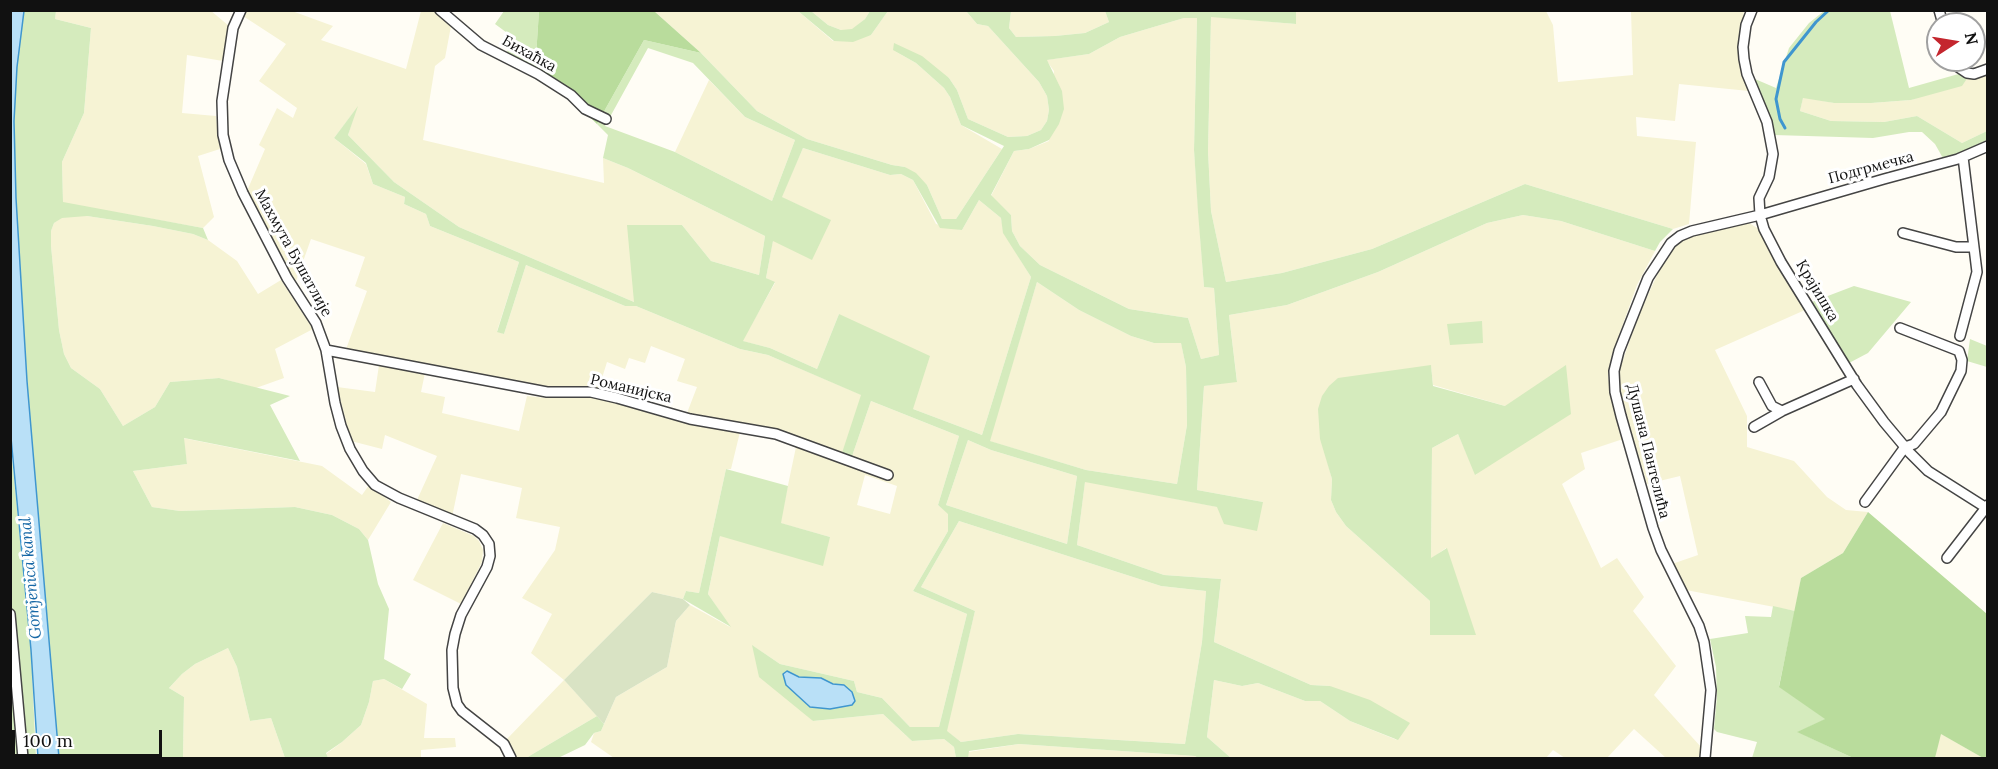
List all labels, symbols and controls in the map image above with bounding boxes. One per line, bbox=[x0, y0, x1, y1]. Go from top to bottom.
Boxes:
north arrow bbox=[1926, 12, 1986, 72]
text: N bbox=[1961, 31, 1983, 47]
street label: Бихаћка bbox=[499, 32, 559, 76]
street label: Подгрмечка bbox=[1826, 148, 1916, 188]
street label: Махмута Бушатлије bbox=[251, 186, 335, 320]
street label: Крајишка bbox=[1792, 257, 1842, 325]
street label: Романијска bbox=[588, 371, 674, 407]
street label: Душана Пантелића bbox=[1623, 382, 1673, 520]
water label: Gomjenica kanal bbox=[16, 516, 46, 640]
scale bar bbox=[15, 718, 165, 756]
text: 100 m bbox=[23, 729, 73, 752]

